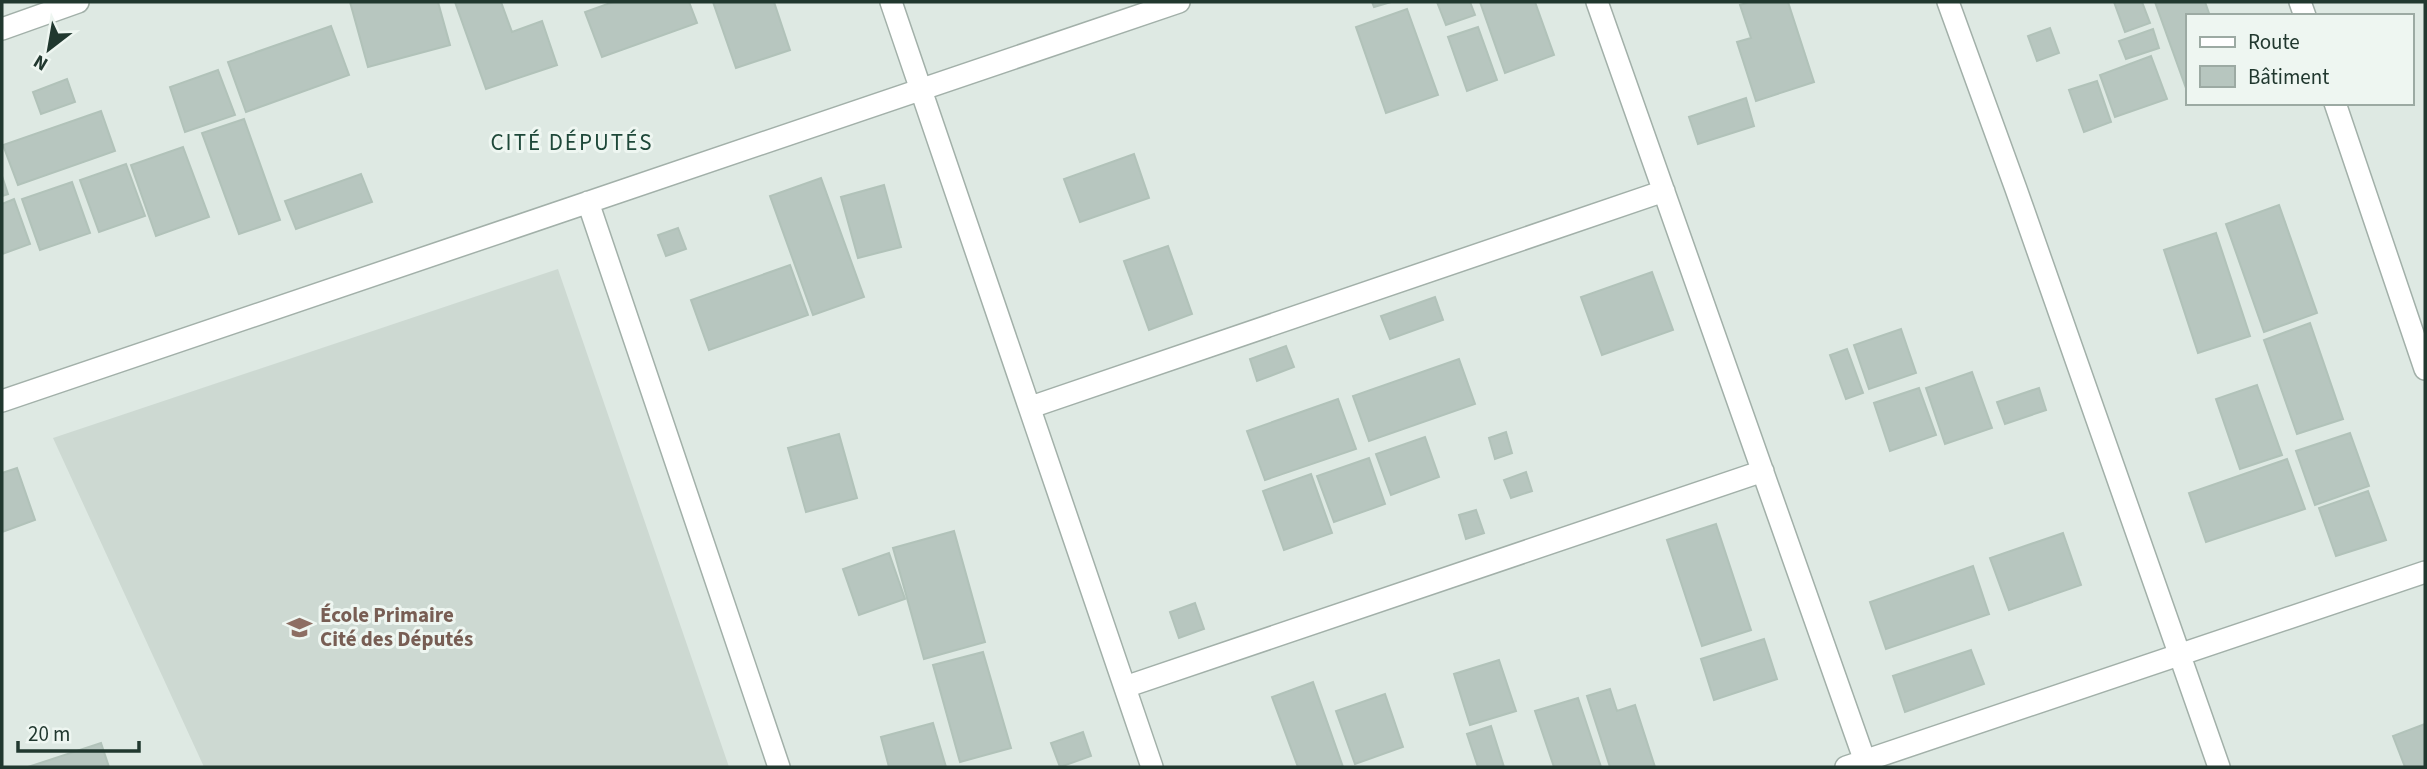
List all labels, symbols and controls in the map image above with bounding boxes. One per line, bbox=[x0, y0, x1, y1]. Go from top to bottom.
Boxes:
north arrow bbox=[14, 14, 84, 84]
legend bbox=[2186, 14, 2413, 105]
text: Route bbox=[2248, 27, 2300, 57]
text: N bbox=[29, 47, 53, 77]
text: Bâtiment bbox=[2248, 62, 2329, 92]
district label: CITÉ DÉPUTÉS bbox=[490, 126, 654, 159]
place label: École Primaire Cité des Députés bbox=[320, 600, 473, 654]
school or university icon: École Primaire Cité des Députés bbox=[286, 613, 314, 641]
scale bar bbox=[18, 710, 138, 754]
text: 20 m bbox=[28, 719, 70, 749]

